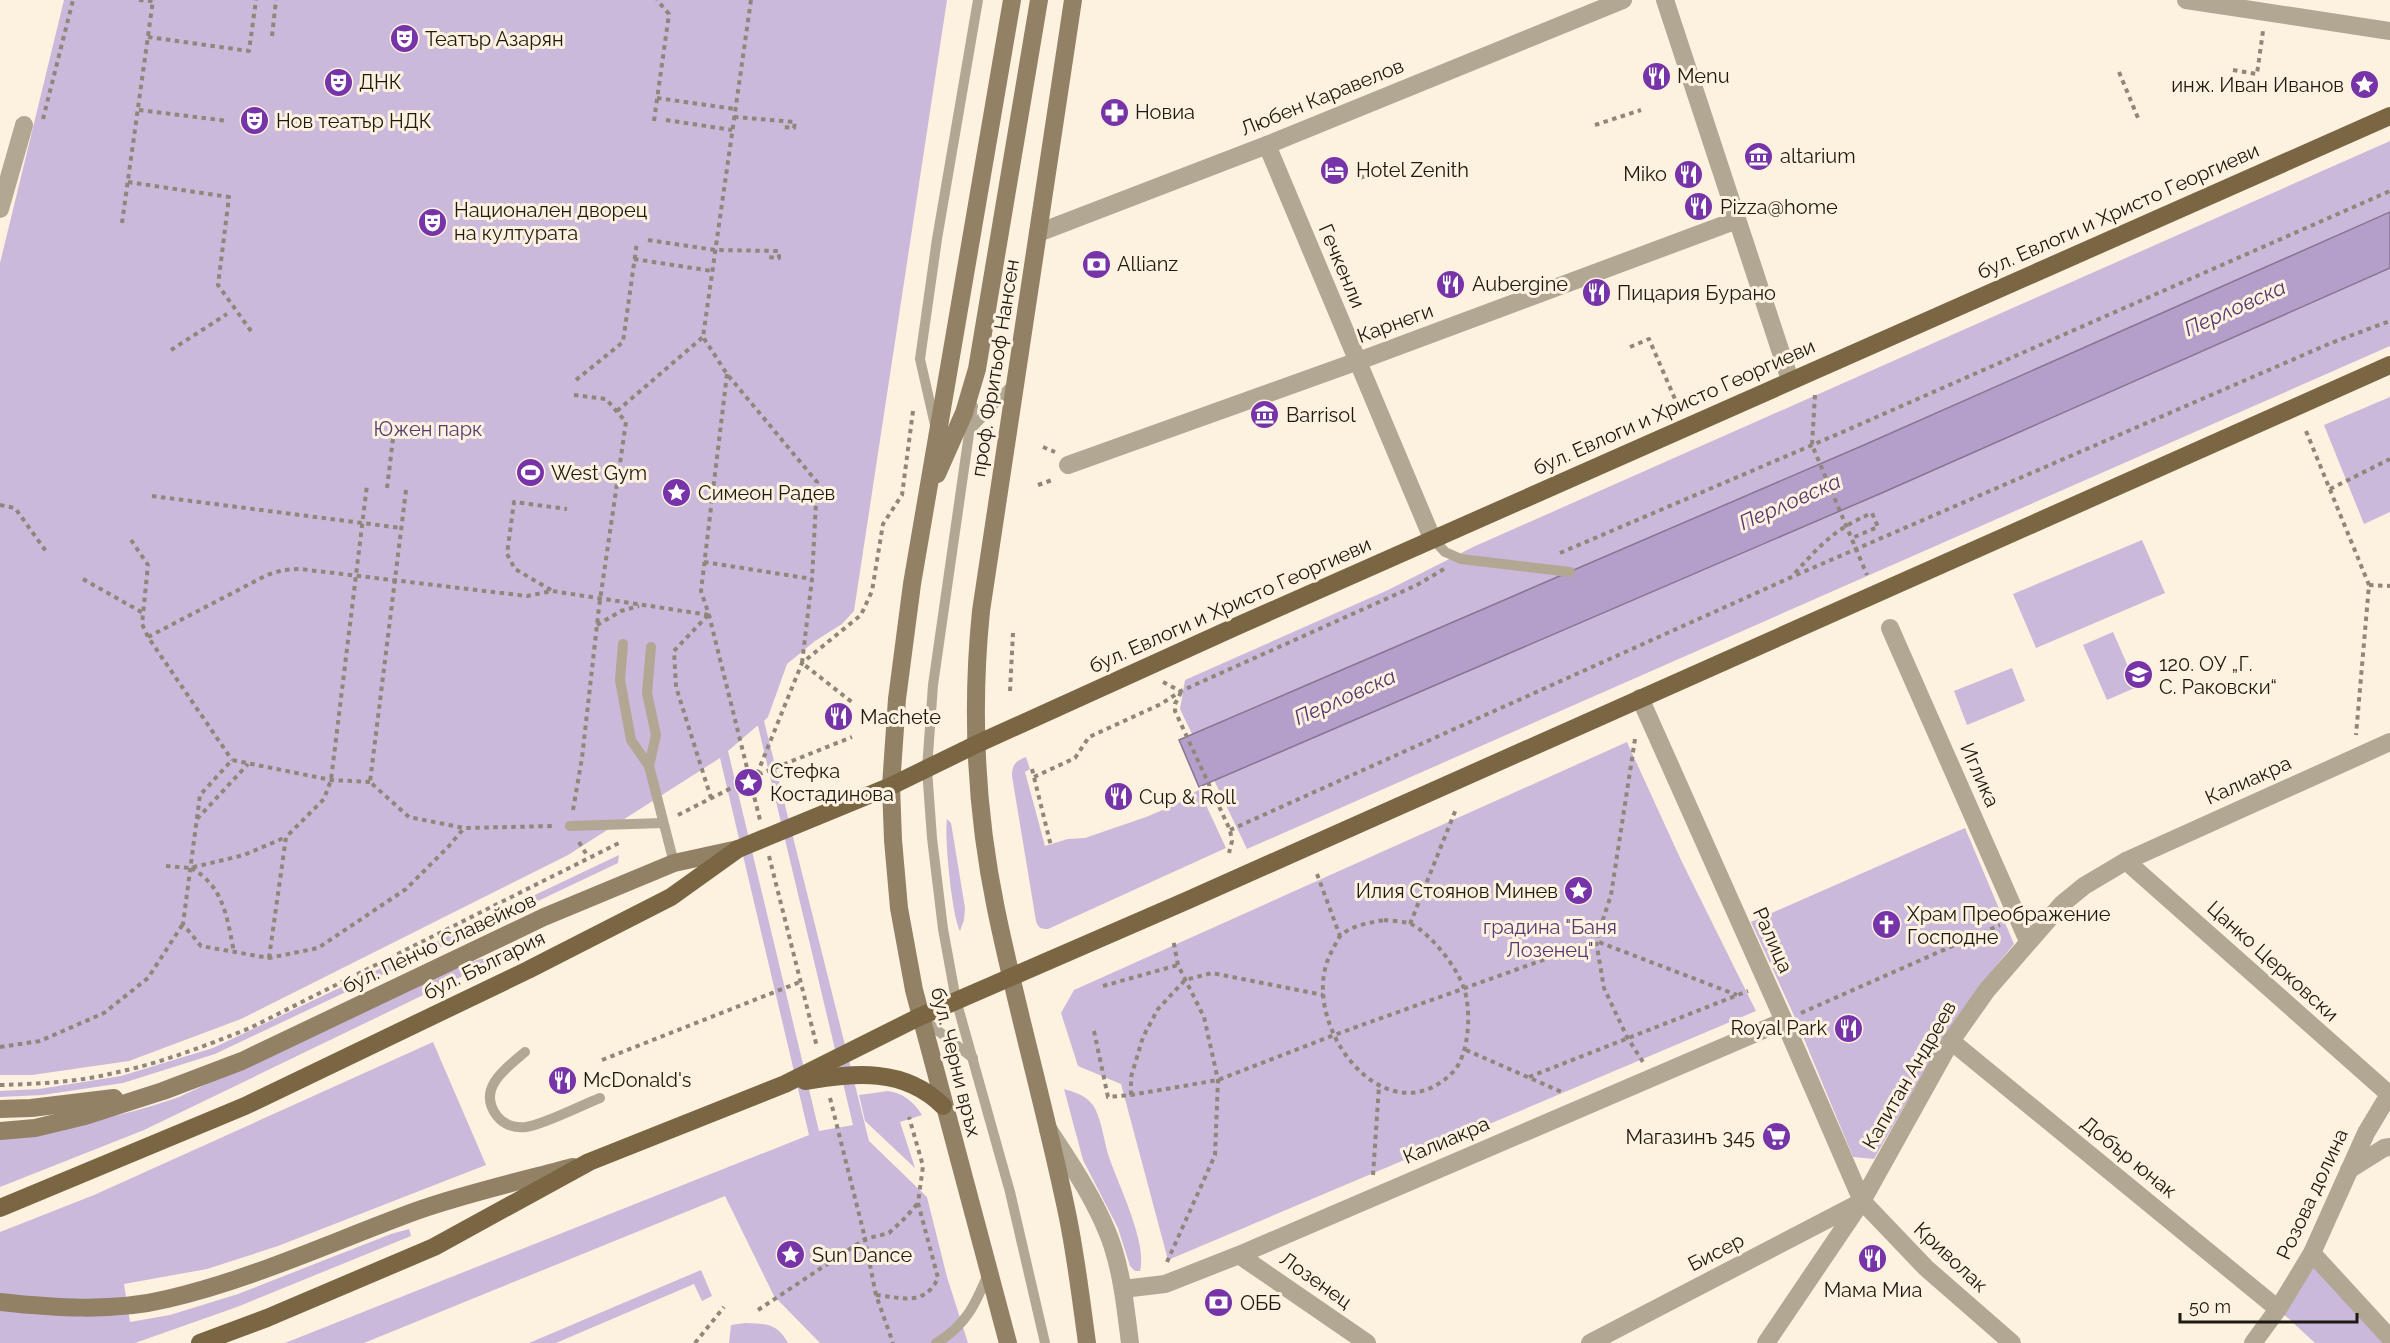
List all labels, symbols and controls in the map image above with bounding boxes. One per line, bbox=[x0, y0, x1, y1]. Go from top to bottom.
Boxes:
theatre icon: Театър Азарян bbox=[388, 23, 420, 55]
place label: Театър Азарян bbox=[425, 27, 564, 51]
street label: Любен Каравелов bbox=[1237, 53, 1407, 141]
restaurant icon: Menu bbox=[1640, 60, 1672, 92]
place label: Menu bbox=[1677, 64, 1730, 88]
theatre icon: ДНК bbox=[322, 66, 354, 98]
place icon: инж. Иван Иванов bbox=[2349, 69, 2381, 101]
place label: ДНК bbox=[359, 70, 402, 94]
place label: инж. Иван Иванов bbox=[2171, 73, 2344, 97]
pharmacy icon: Новиа bbox=[1098, 96, 1130, 128]
place label: Новиа bbox=[1135, 100, 1195, 124]
theatre icon: Нов театър НДК bbox=[239, 105, 271, 137]
place label: Нов театър НДК bbox=[276, 109, 432, 133]
street label: бул. Евлоги и Христо Георгиеви bbox=[1973, 138, 2263, 284]
museum icon: altarium bbox=[1743, 140, 1775, 172]
place label: altarium bbox=[1780, 144, 1856, 168]
hotel icon: Hotel Zenith bbox=[1319, 154, 1351, 186]
place label: Hotel Zenith bbox=[1356, 158, 1469, 182]
restaurant icon: Miko bbox=[1672, 158, 1704, 190]
place label: Miko bbox=[1623, 162, 1667, 186]
restaurant icon: Pizza@home bbox=[1683, 191, 1715, 223]
place label: Pizza@home bbox=[1720, 195, 1838, 219]
place label: Национален дворец на културата bbox=[454, 198, 648, 245]
theatre icon: Национален дворец на културата bbox=[417, 206, 449, 238]
street label: Гечкенли bbox=[1314, 220, 1370, 312]
bank icon: Allianz bbox=[1080, 248, 1112, 280]
place label: Allianz bbox=[1117, 252, 1178, 276]
street label: проф. Фритьоф Нансен bbox=[966, 257, 1024, 479]
restaurant icon: Aubergine bbox=[1435, 268, 1467, 300]
place label: Aubergine bbox=[1472, 272, 1568, 296]
water label: Перловска bbox=[2180, 274, 2289, 341]
restaurant icon: Пицария Бурано bbox=[1580, 277, 1612, 309]
place label: Пицария Бурано bbox=[1617, 281, 1776, 305]
street label: Карнеги bbox=[1354, 298, 1436, 348]
street label: бул. Евлоги и Христо Георгиеви bbox=[1529, 334, 1819, 480]
museum icon: Barrisol bbox=[1249, 399, 1281, 431]
place label: Barrisol bbox=[1286, 403, 1356, 427]
park label: Южен парк bbox=[374, 417, 482, 441]
sports icon: West Gym bbox=[514, 457, 546, 489]
place label: West Gym bbox=[551, 461, 647, 485]
water label: Перловска bbox=[1735, 468, 1844, 535]
place icon: Симеон Радев bbox=[661, 477, 693, 509]
place label: Симеон Радев bbox=[698, 481, 835, 505]
street label: бул. Евлоги и Христо Георгиеви bbox=[1085, 532, 1375, 678]
place label: 120. ОУ „Г. С. Раковски“ bbox=[2159, 652, 2277, 699]
school or university icon: 120. ОУ „Г. С. Раковски“ bbox=[2122, 659, 2154, 691]
water label: Перловска bbox=[1290, 663, 1399, 730]
restaurant icon: Machete bbox=[823, 701, 855, 733]
place label: Machete bbox=[860, 705, 941, 729]
street label: Иглика bbox=[1955, 739, 2005, 811]
street label: Калиакра bbox=[2201, 750, 2295, 810]
place label: Стефка Костадинова bbox=[770, 759, 894, 806]
place icon: Стефка Костадинова bbox=[733, 766, 765, 798]
restaurant icon: Cup & Roll bbox=[1102, 781, 1134, 813]
place label: Cup & Roll bbox=[1139, 785, 1237, 809]
place icon: Илия Стоянов Минев bbox=[1563, 875, 1595, 907]
place label: Илия Стоянов Минев bbox=[1356, 879, 1558, 903]
street label: бул. Пенчо Славейков bbox=[338, 888, 540, 998]
street label: Цанко Церковски bbox=[2202, 896, 2344, 1026]
place label: Храм Преображение Господне bbox=[1907, 902, 2111, 949]
street label: Ралица bbox=[1748, 904, 1798, 976]
church icon: Храм Преображение Господне bbox=[1870, 909, 1902, 941]
park label: градина "Баня Лозенец" bbox=[1483, 915, 1617, 962]
street label: бул. България bbox=[419, 925, 549, 1005]
street label: бул. Черни връх bbox=[926, 985, 986, 1139]
street label: Капитан Андреев bbox=[1857, 997, 1961, 1153]
restaurant icon: Royal Park bbox=[1832, 1012, 1864, 1044]
place label: Royal Park bbox=[1730, 1016, 1827, 1040]
restaurant icon: McDonald's bbox=[546, 1064, 578, 1096]
place label: McDonald's bbox=[583, 1068, 691, 1092]
street label: Калиакра bbox=[1399, 1111, 1493, 1169]
street label: Добър юнак bbox=[2076, 1111, 2182, 1203]
supermarket icon: Магазинъ 345 bbox=[1760, 1121, 1792, 1153]
place label: Магазинъ 345 bbox=[1626, 1125, 1755, 1149]
street label: Розова долина bbox=[2271, 1125, 2353, 1263]
street label: Криволак bbox=[1909, 1217, 1993, 1297]
street label: Бисер bbox=[1684, 1228, 1748, 1276]
place icon: Sun Dance bbox=[775, 1239, 807, 1271]
place label: Sun Dance bbox=[812, 1243, 912, 1267]
restaurant icon: Мама Миа bbox=[1857, 1243, 1889, 1275]
street label: Лозенец bbox=[1275, 1247, 1357, 1314]
place label: Мама Миа bbox=[1824, 1278, 1922, 1302]
scale bar bbox=[2180, 1286, 2357, 1324]
bank icon: ОББ bbox=[1203, 1287, 1235, 1319]
place label: ОББ bbox=[1240, 1291, 1281, 1315]
text: 50 m bbox=[2189, 1296, 2231, 1317]

